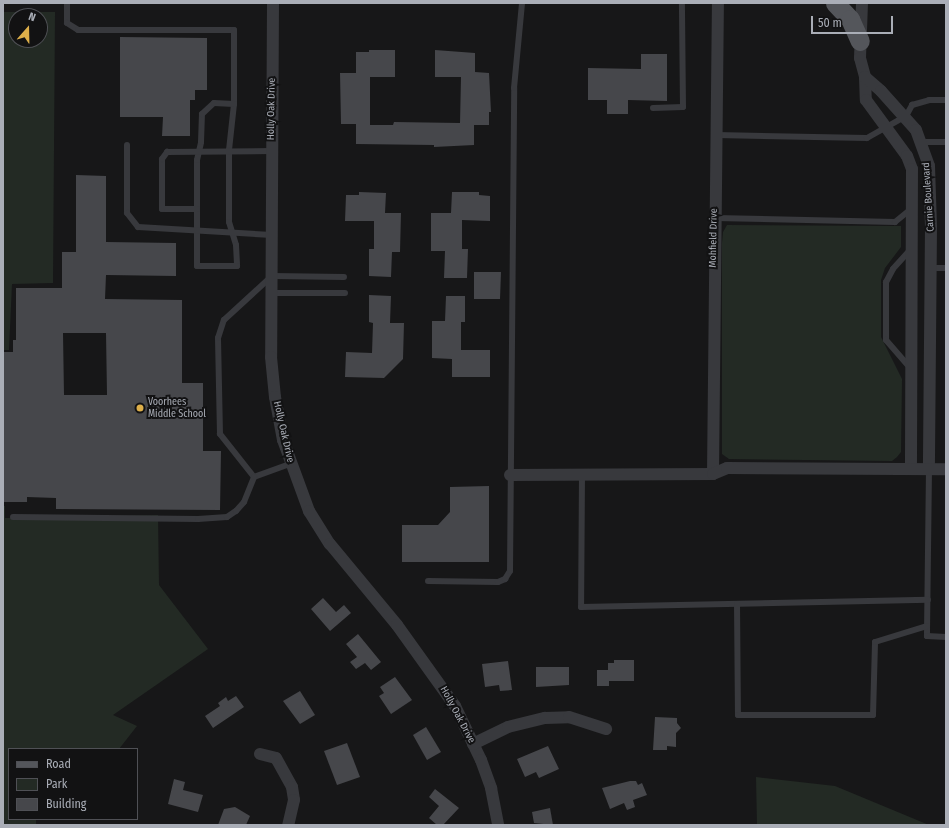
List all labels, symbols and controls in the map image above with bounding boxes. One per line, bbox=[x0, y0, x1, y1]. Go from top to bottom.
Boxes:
north arrow bbox=[8, 8, 48, 48]
scale bar bbox=[813, 8, 895, 34]
text: N bbox=[27, 10, 37, 24]
text: 50 m bbox=[818, 16, 842, 30]
street label: Holly Oak Drive bbox=[265, 78, 279, 140]
street label: Carnie Boulevard bbox=[921, 162, 937, 232]
street label: Mohfield Drive bbox=[707, 208, 721, 268]
place label: Voorhees Middle School bbox=[148, 396, 206, 420]
street label: Holly Oak Drive bbox=[270, 400, 296, 464]
marker: Voorhees Middle School bbox=[135, 403, 145, 413]
street label: Holly Oak Drive bbox=[437, 685, 477, 745]
legend bbox=[8, 748, 138, 820]
text: Road bbox=[46, 757, 71, 771]
text: Park bbox=[46, 777, 67, 791]
text: Building bbox=[46, 797, 86, 811]

